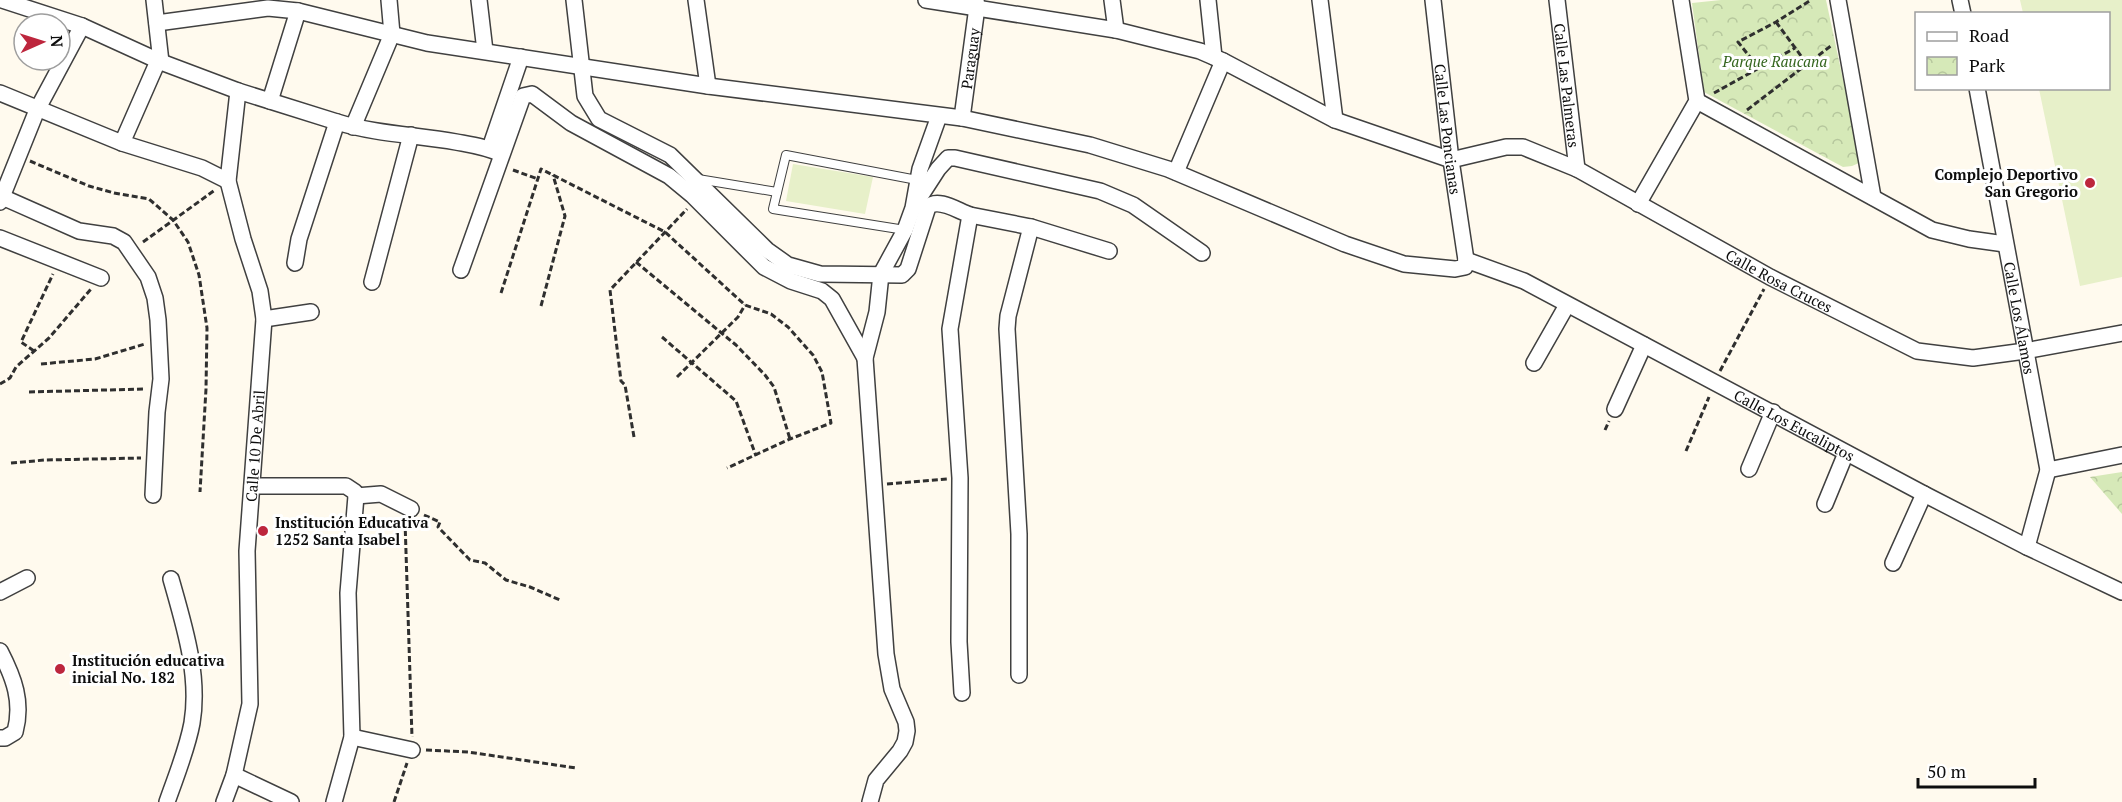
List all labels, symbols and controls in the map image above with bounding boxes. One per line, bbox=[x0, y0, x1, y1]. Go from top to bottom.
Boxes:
north arrow bbox=[12, 12, 72, 72]
legend bbox=[1915, 12, 2110, 90]
street label: Calle Las Palmeras bbox=[1550, 22, 1584, 149]
text: Road bbox=[1969, 23, 2009, 47]
street label: Paraguay bbox=[956, 26, 984, 90]
text: N bbox=[46, 35, 68, 48]
park label: Parque Raucana bbox=[1722, 51, 1827, 71]
text: Park bbox=[1969, 53, 2006, 77]
street label: Calle Las Poncianas bbox=[1430, 63, 1466, 196]
place label: Complejo Deportivo San Gregorio bbox=[1934, 164, 2078, 201]
marker: Complejo Deportivo San Gregorio bbox=[2083, 176, 2097, 190]
street label: Calle Rosa Cruces bbox=[1722, 244, 1836, 317]
street label: Calle Los Álamos bbox=[2000, 260, 2040, 376]
street label: Calle Los Eucaliptos bbox=[1731, 385, 1858, 465]
street label: Calle 10 De Abril bbox=[241, 389, 269, 502]
place label: Institución Educativa 1252 Santa Isabel bbox=[275, 512, 429, 549]
marker: Institución Educativa 1252 Santa Isabel bbox=[256, 524, 270, 538]
place label: Institución educativa inicial No. 182 bbox=[72, 650, 225, 687]
marker: Institución educativa inicial No. 182 bbox=[53, 662, 67, 676]
scale bar bbox=[1918, 751, 2035, 789]
text: 50 m bbox=[1927, 759, 1967, 783]

